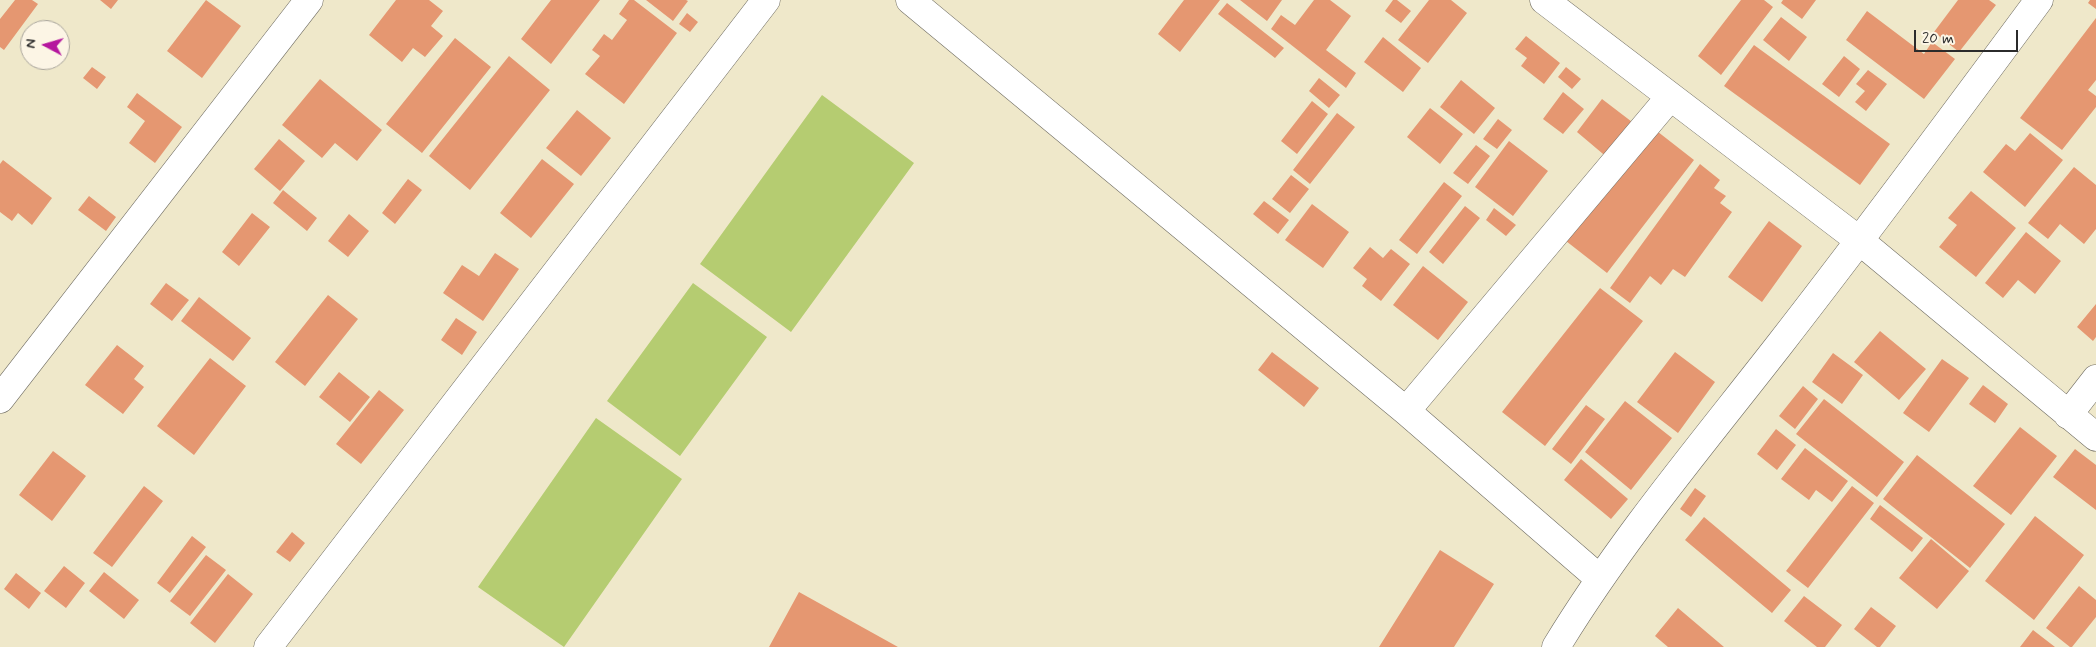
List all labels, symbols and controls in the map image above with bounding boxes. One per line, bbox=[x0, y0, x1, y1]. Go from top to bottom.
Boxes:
north arrow bbox=[20, 20, 70, 70]
scale bar bbox=[1916, 20, 2020, 52]
text: 20 m bbox=[1922, 29, 1954, 49]
text: N bbox=[22, 38, 41, 49]

